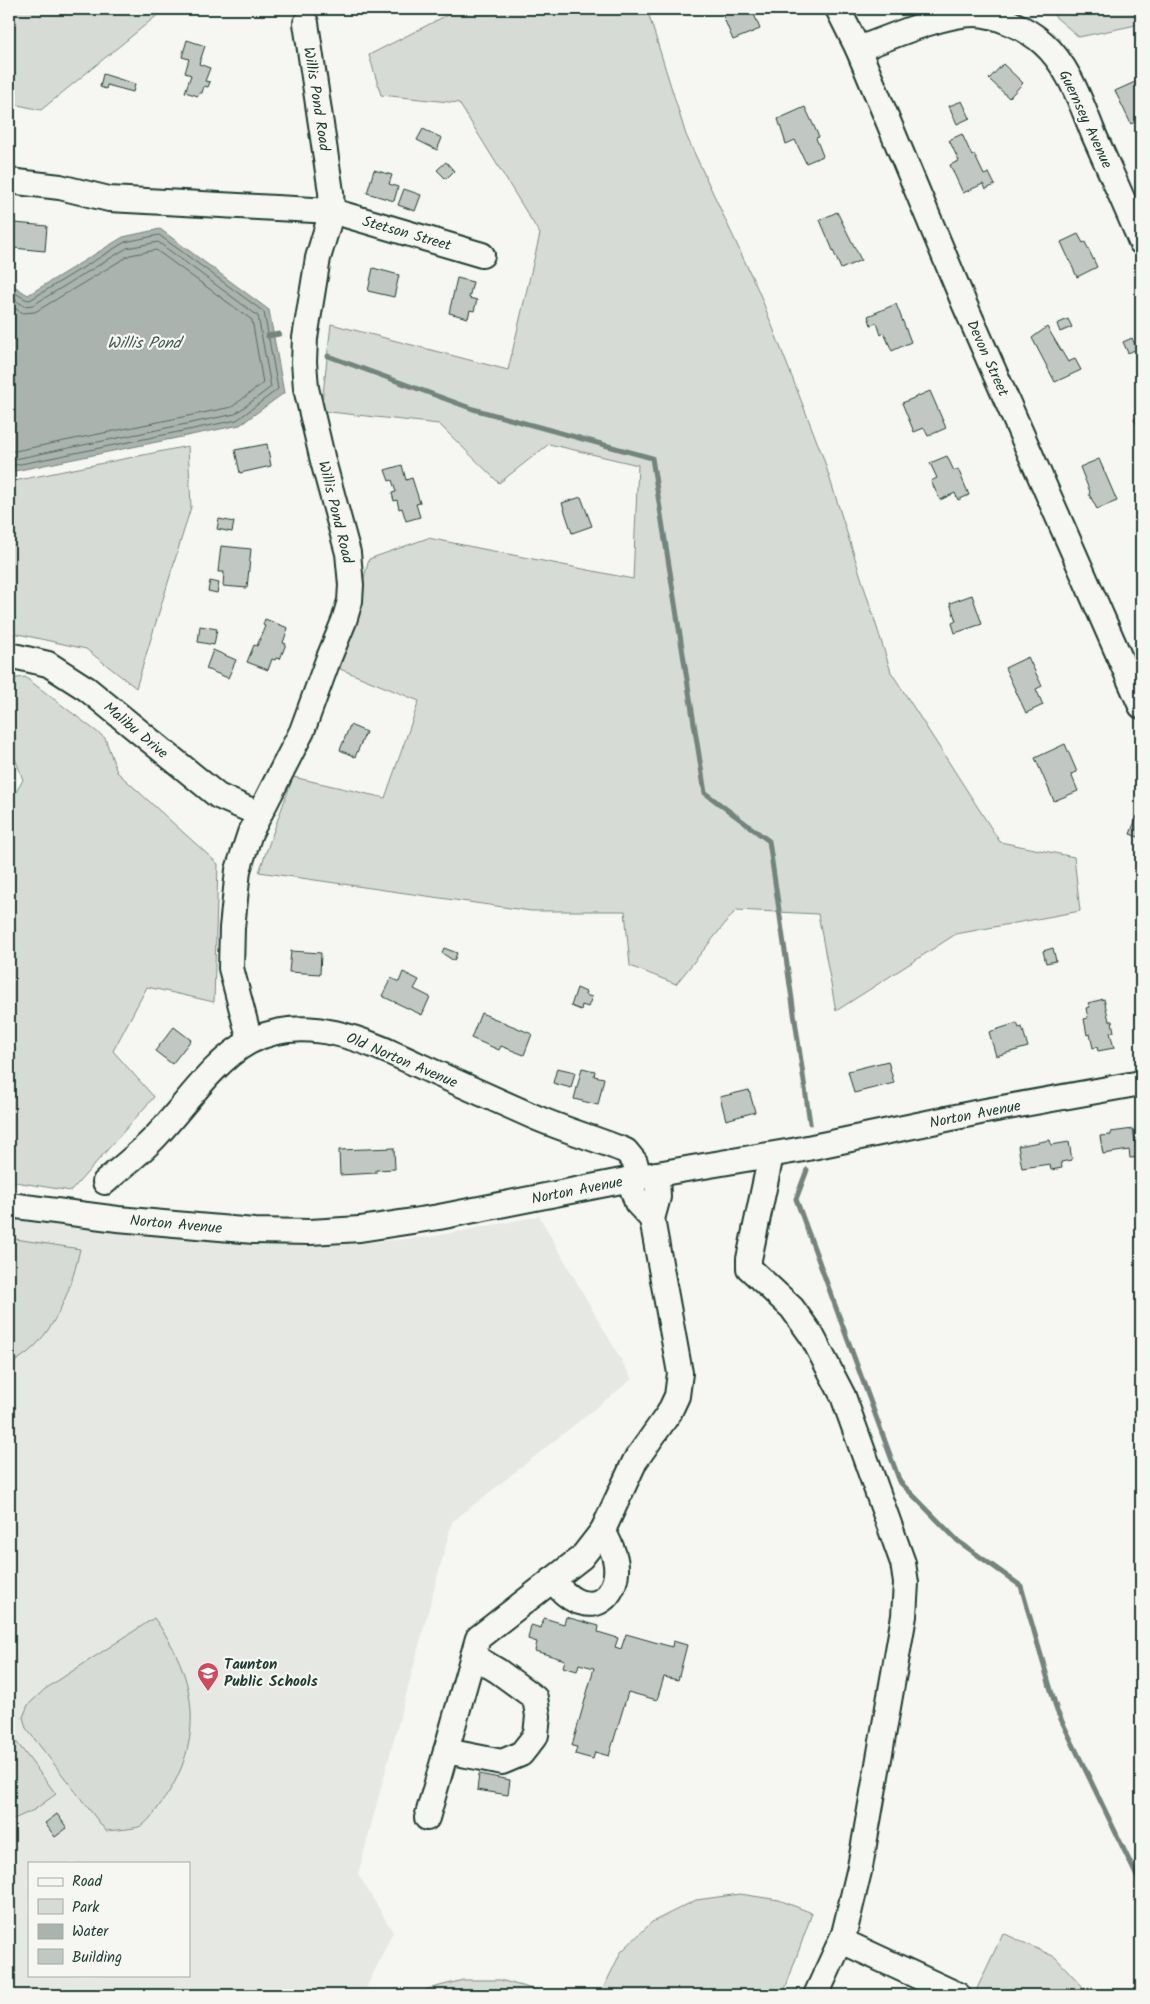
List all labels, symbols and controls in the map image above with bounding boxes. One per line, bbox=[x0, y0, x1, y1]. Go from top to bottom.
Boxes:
street label: Willis Pond Road bbox=[296, 45, 336, 153]
street label: Guernsey Avenue bbox=[1052, 66, 1119, 173]
street label: Stetson Street bbox=[359, 210, 454, 258]
street label: Devon Street bbox=[960, 316, 1015, 401]
water label: Willis Pond bbox=[107, 331, 185, 356]
street label: Willis Pond Road bbox=[311, 458, 360, 567]
street label: Malibu Drive bbox=[98, 696, 173, 765]
street label: Old Norton Avenue bbox=[342, 1027, 461, 1095]
street label: Norton Avenue bbox=[927, 1094, 1023, 1136]
street label: Norton Avenue bbox=[529, 1170, 625, 1212]
street label: Norton Avenue bbox=[129, 1209, 223, 1241]
place label: Taunton Public Schools bbox=[224, 1653, 318, 1694]
school or university icon: Taunton Public Schools bbox=[196, 1661, 220, 1692]
legend bbox=[28, 1862, 190, 1976]
text: Road bbox=[72, 1870, 103, 1894]
text: Park bbox=[72, 1896, 100, 1920]
text: Water bbox=[72, 1920, 109, 1944]
text: Building bbox=[72, 1946, 122, 1970]

